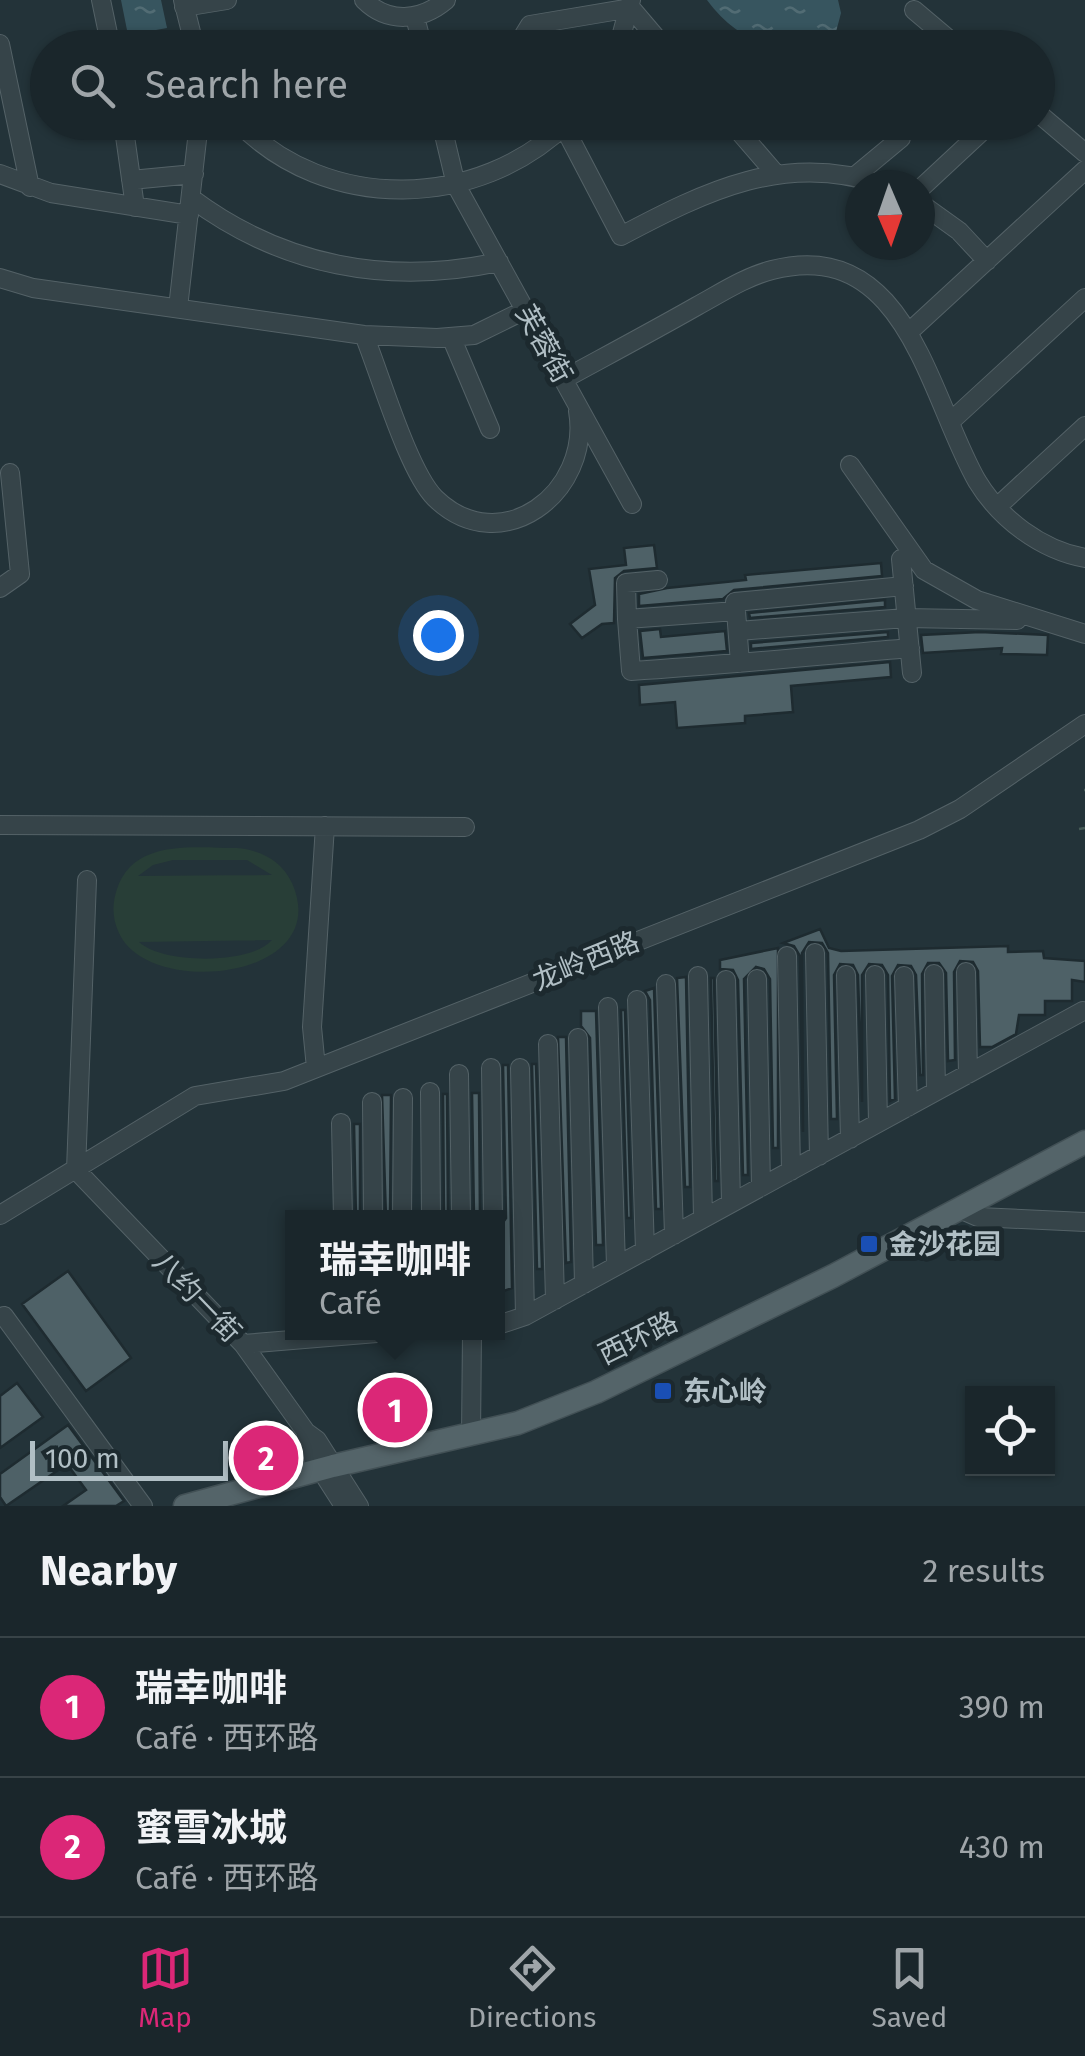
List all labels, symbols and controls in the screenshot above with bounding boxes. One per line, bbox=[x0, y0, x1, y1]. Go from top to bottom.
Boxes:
search box bbox=[30, 30, 1055, 140]
icon: search bbox=[65, 58, 120, 113]
text: Search here bbox=[145, 62, 348, 108]
north arrow bbox=[845, 170, 935, 260]
street label: 芙蓉街 bbox=[509, 299, 579, 389]
your location bbox=[413, 610, 464, 661]
street label: 龙岭西路 bbox=[528, 925, 644, 997]
popup bbox=[285, 1210, 505, 1340]
place label: 金沙花园 bbox=[889, 1228, 1001, 1261]
marker: 金沙花园 bbox=[858, 1233, 880, 1255]
text: 瑞幸咖啡 bbox=[319, 1237, 471, 1283]
street label: 八约一街 bbox=[146, 1245, 248, 1349]
text: Café bbox=[319, 1284, 382, 1322]
street label: 西环路 bbox=[593, 1305, 683, 1371]
pin: 1 bbox=[362, 1372, 428, 1448]
place label: 东心岭 bbox=[683, 1375, 767, 1408]
marker: 东心岭 bbox=[652, 1380, 674, 1402]
map controls bbox=[965, 1386, 1055, 1476]
button: locate bbox=[965, 1386, 1055, 1476]
pin: 2 bbox=[234, 1420, 298, 1496]
scale bar bbox=[30, 1436, 228, 1480]
text: 100 m bbox=[45, 1442, 120, 1475]
text: Nearby bbox=[40, 1546, 177, 1596]
text: 2 results bbox=[922, 1552, 1045, 1590]
text: 瑞幸咖啡 bbox=[135, 1665, 287, 1711]
text: 1 bbox=[65, 1688, 80, 1726]
text: 390 m bbox=[959, 1688, 1045, 1726]
text: Café · 西环路 bbox=[135, 1719, 319, 1757]
text: 蜜雪冰城 bbox=[135, 1805, 287, 1851]
text: 2 bbox=[64, 1828, 81, 1866]
text: 430 m bbox=[959, 1828, 1045, 1866]
text: Café · 西环路 bbox=[135, 1859, 319, 1897]
tab: Map bbox=[138, 1941, 193, 2034]
tab: Directions bbox=[468, 1941, 596, 2034]
tab: Saved bbox=[872, 1941, 947, 2034]

